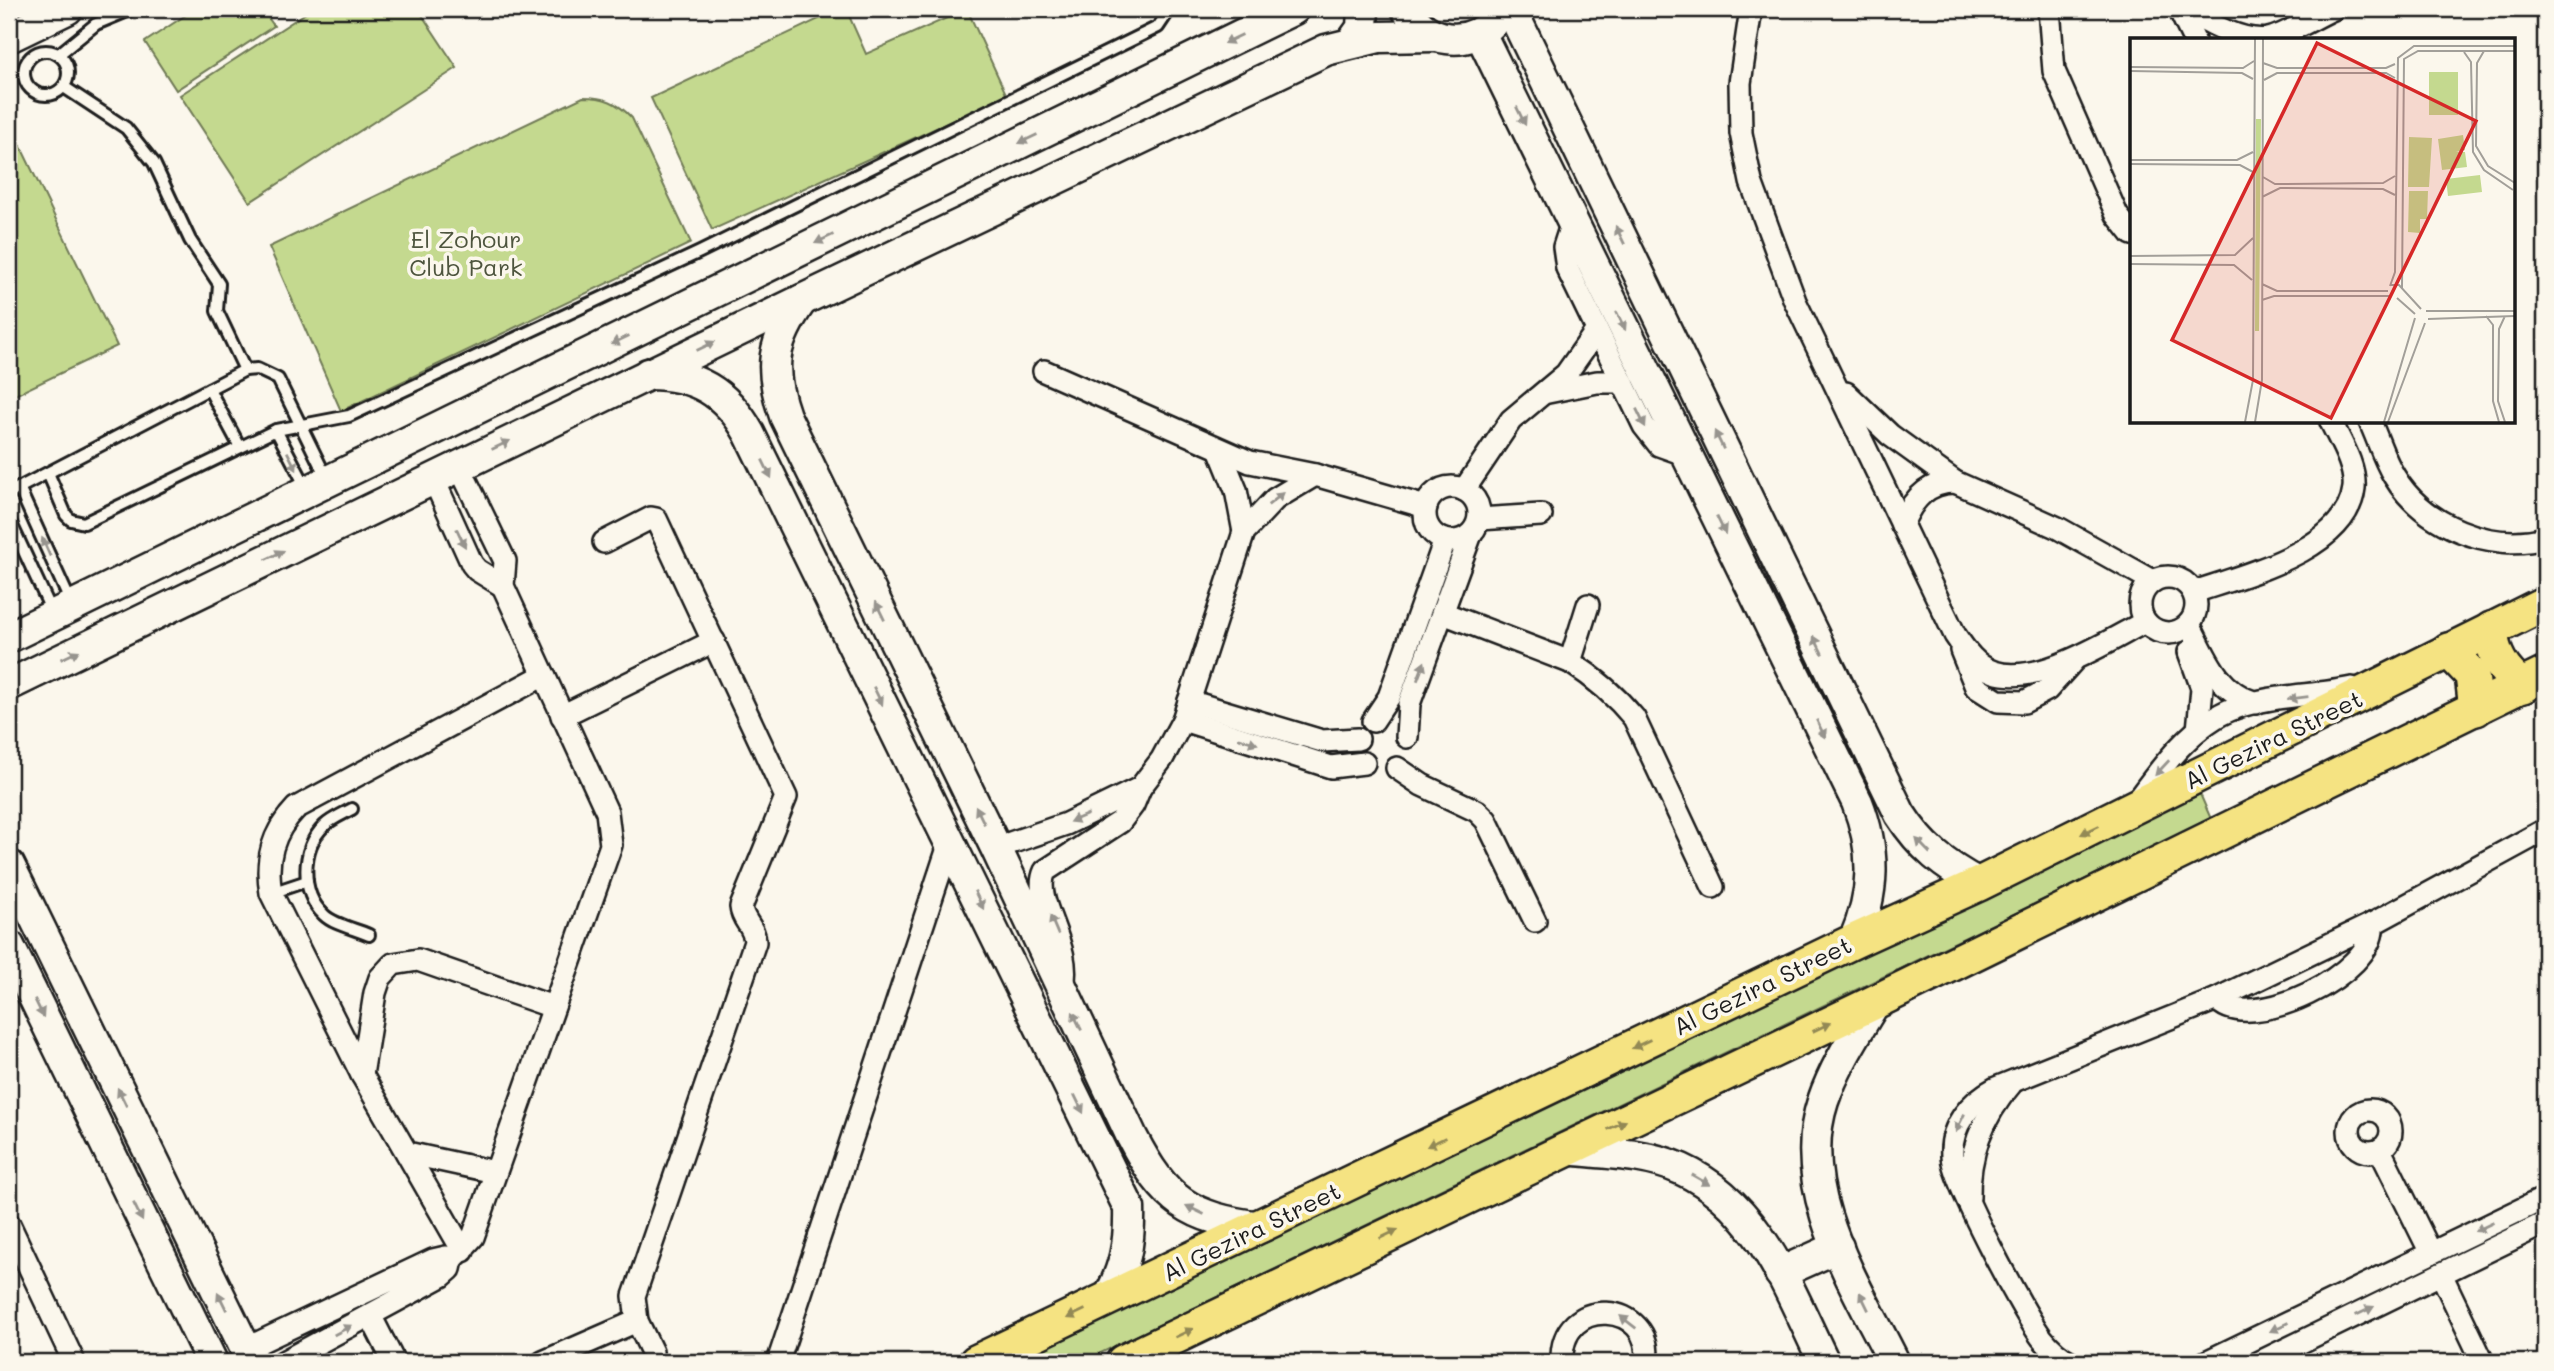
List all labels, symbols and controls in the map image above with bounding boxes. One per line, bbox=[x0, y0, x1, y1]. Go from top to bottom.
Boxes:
one-way arrow bbox=[1223, 33, 1243, 44]
inset map bbox=[2130, 38, 2516, 424]
one-way arrow bbox=[1515, 106, 1526, 126]
one-way arrow bbox=[1018, 133, 1038, 145]
park label: El Zohour Club Park bbox=[409, 223, 523, 282]
one-way arrow bbox=[1614, 225, 1626, 245]
one-way arrow bbox=[814, 234, 834, 245]
one-way arrow bbox=[1615, 311, 1626, 331]
one-way arrow bbox=[610, 334, 630, 345]
one-way arrow bbox=[696, 341, 716, 352]
one-way arrow bbox=[1635, 408, 1646, 428]
one-way arrow bbox=[1713, 430, 1725, 450]
one-way arrow bbox=[491, 440, 512, 451]
one-way arrow bbox=[287, 451, 298, 471]
one-way arrow bbox=[761, 459, 773, 479]
one-way arrow bbox=[1267, 493, 1285, 507]
one-way arrow bbox=[1715, 515, 1727, 535]
one-way arrow bbox=[455, 528, 466, 549]
one-way arrow bbox=[40, 537, 52, 557]
one-way arrow bbox=[265, 549, 285, 561]
one-way arrow bbox=[874, 601, 886, 621]
one-way arrow bbox=[1812, 635, 1824, 655]
one-way arrow bbox=[60, 649, 80, 660]
one-way arrow bbox=[1416, 660, 1427, 681]
street label: Al Gezira Street bbox=[2179, 682, 2367, 796]
one-way arrow bbox=[873, 686, 884, 706]
one-way arrow bbox=[2287, 692, 2309, 703]
one-way arrow bbox=[1815, 719, 1827, 739]
one-way arrow bbox=[1238, 736, 1259, 747]
one-way arrow bbox=[2154, 760, 2170, 777]
one-way arrow bbox=[974, 805, 986, 825]
one-way arrow bbox=[1068, 813, 1089, 824]
one-way arrow bbox=[2080, 824, 2100, 835]
one-way arrow bbox=[1916, 838, 1932, 855]
one-way arrow bbox=[973, 890, 984, 910]
one-way arrow bbox=[1049, 914, 1060, 935]
street label: Al Gezira Street bbox=[1668, 928, 1856, 1042]
one-way arrow bbox=[33, 998, 44, 1018]
one-way arrow bbox=[1071, 1011, 1082, 1031]
one-way arrow bbox=[1812, 1021, 1832, 1033]
one-way arrow bbox=[1631, 1038, 1651, 1049]
one-way arrow bbox=[116, 1086, 127, 1107]
one-way arrow bbox=[1073, 1094, 1085, 1114]
one-way arrow bbox=[1955, 1113, 1966, 1133]
one-way arrow bbox=[1606, 1119, 1627, 1130]
one-way arrow bbox=[1426, 1137, 1446, 1148]
street label: Al Gezira Street bbox=[1157, 1174, 1345, 1288]
one-way arrow bbox=[1692, 1174, 1711, 1186]
one-way arrow bbox=[133, 1202, 144, 1222]
one-way arrow bbox=[1185, 1205, 1205, 1216]
one-way arrow bbox=[2474, 1222, 2494, 1233]
one-way arrow bbox=[1379, 1228, 1399, 1239]
one-way arrow bbox=[216, 1291, 227, 1311]
one-way arrow bbox=[1858, 1291, 1870, 1311]
one-way arrow bbox=[2355, 1305, 2375, 1317]
one-way arrow bbox=[1066, 1309, 1086, 1320]
one-way arrow bbox=[1619, 1314, 1637, 1329]
one-way arrow bbox=[2269, 1321, 2289, 1332]
one-way arrow bbox=[333, 1324, 353, 1336]
one-way arrow bbox=[1174, 1327, 1194, 1338]

